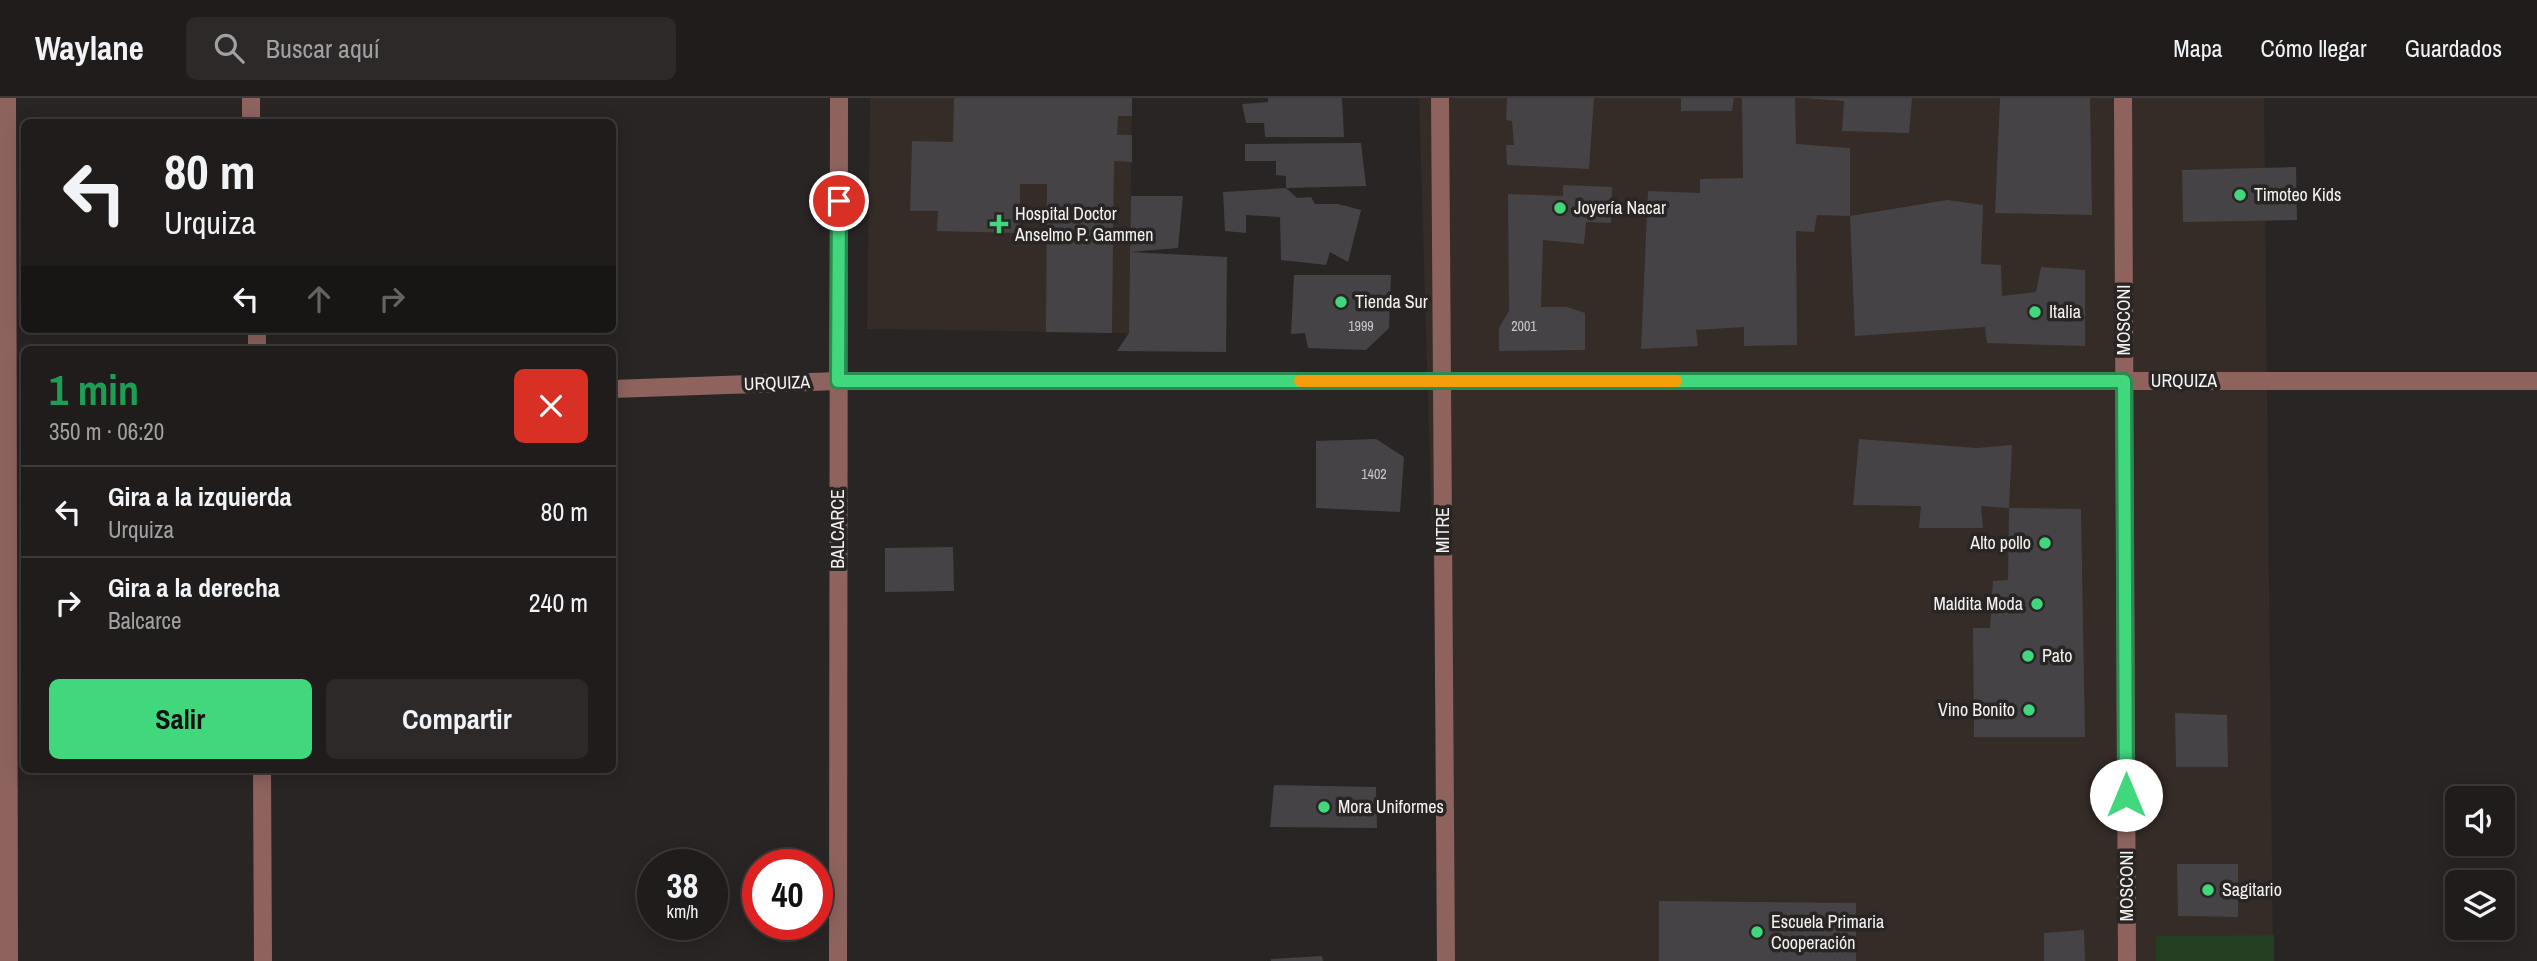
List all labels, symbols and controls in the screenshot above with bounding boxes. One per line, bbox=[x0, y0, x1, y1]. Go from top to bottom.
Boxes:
search box bbox=[186, 17, 676, 80]
text: Waylane bbox=[35, 26, 144, 70]
icon: search bbox=[210, 29, 248, 67]
text: Buscar aquí bbox=[266, 31, 380, 66]
text: Mapa bbox=[2173, 32, 2223, 64]
text: Cómo llegar bbox=[2261, 32, 2367, 64]
text: Guardados bbox=[2405, 32, 2502, 64]
text: 80 m bbox=[164, 138, 256, 204]
icon: left bbox=[49, 147, 140, 238]
pin bbox=[809, 171, 869, 231]
icon: arrive bbox=[820, 182, 858, 220]
place label: Timoteo Kids bbox=[2254, 182, 2341, 207]
marker: Timoteo Kids bbox=[2232, 187, 2248, 203]
place label: Joyería Nacar bbox=[1574, 195, 1666, 220]
marker: Joyería Nacar bbox=[1552, 200, 1568, 216]
text: Urquiza bbox=[164, 201, 256, 244]
place label: Hospital Doctor Anselmo P. Gammen bbox=[1014, 201, 1153, 247]
marker: Hospital Doctor Anselmo P. Gammen bbox=[989, 214, 1009, 234]
icon: left bbox=[227, 280, 265, 318]
icon: ahead bbox=[300, 280, 338, 318]
icon: right bbox=[373, 280, 411, 318]
street label: MOSCONI bbox=[2111, 285, 2136, 355]
place label: Tienda Sur bbox=[1355, 289, 1428, 314]
marker: Tienda Sur bbox=[1333, 294, 1349, 310]
place label: Italia bbox=[2049, 299, 2081, 324]
marker: Italia bbox=[2027, 304, 2043, 320]
house number: 1999 bbox=[1348, 317, 1374, 335]
house number: 2001 bbox=[1511, 317, 1537, 335]
text: 1 min bbox=[49, 362, 139, 418]
street label: URQUIZA bbox=[2151, 368, 2217, 393]
button: close bbox=[514, 369, 588, 443]
street label: URQUIZA bbox=[743, 369, 811, 396]
text: 350 m · 06:20 bbox=[49, 416, 164, 447]
house number: 1402 bbox=[1361, 465, 1387, 483]
text: Gira a la izquierda bbox=[108, 479, 292, 514]
street label: BALCARCE bbox=[825, 489, 850, 569]
icon: left bbox=[49, 493, 87, 531]
text: 80 m bbox=[541, 494, 588, 529]
street label: MITRE bbox=[1430, 507, 1455, 553]
text: Urquiza bbox=[108, 514, 174, 545]
place label: Alto pollo bbox=[1969, 530, 2031, 555]
marker: Alto pollo bbox=[2037, 535, 2053, 551]
text: Gira a la derecha bbox=[108, 570, 280, 605]
icon: right bbox=[49, 584, 87, 622]
text: 240 m bbox=[529, 585, 588, 620]
place label: Maldita Moda bbox=[1934, 591, 2023, 616]
marker: Maldita Moda bbox=[2029, 596, 2045, 612]
text: Balcarce bbox=[108, 605, 181, 636]
place label: Pato bbox=[2042, 643, 2072, 668]
marker: Pato bbox=[2020, 648, 2036, 664]
button: Salir bbox=[49, 679, 312, 759]
button: Compartir bbox=[326, 679, 588, 759]
place label: Vino Bonito bbox=[1938, 697, 2015, 722]
marker: Vino Bonito bbox=[2021, 702, 2037, 718]
position arrow bbox=[2089, 758, 2163, 832]
map controls bbox=[2445, 786, 2515, 940]
button: sound bbox=[2445, 786, 2515, 856]
place label: Mora Uniformes bbox=[1338, 794, 1444, 819]
marker: Mora Uniformes bbox=[1316, 799, 1332, 815]
speed limit sign: 40 bbox=[742, 849, 833, 940]
street label: MOSCONI bbox=[2114, 851, 2139, 921]
text: 38 bbox=[667, 862, 698, 909]
button: layers bbox=[2445, 870, 2515, 940]
place label: Sagitario bbox=[2222, 877, 2282, 902]
marker: Sagitario bbox=[2200, 882, 2216, 898]
text: km/h bbox=[667, 899, 699, 924]
place label: Escuela Primaria Cooperación bbox=[1771, 909, 1884, 955]
marker: Escuela Primaria Cooperación bbox=[1749, 924, 1765, 940]

